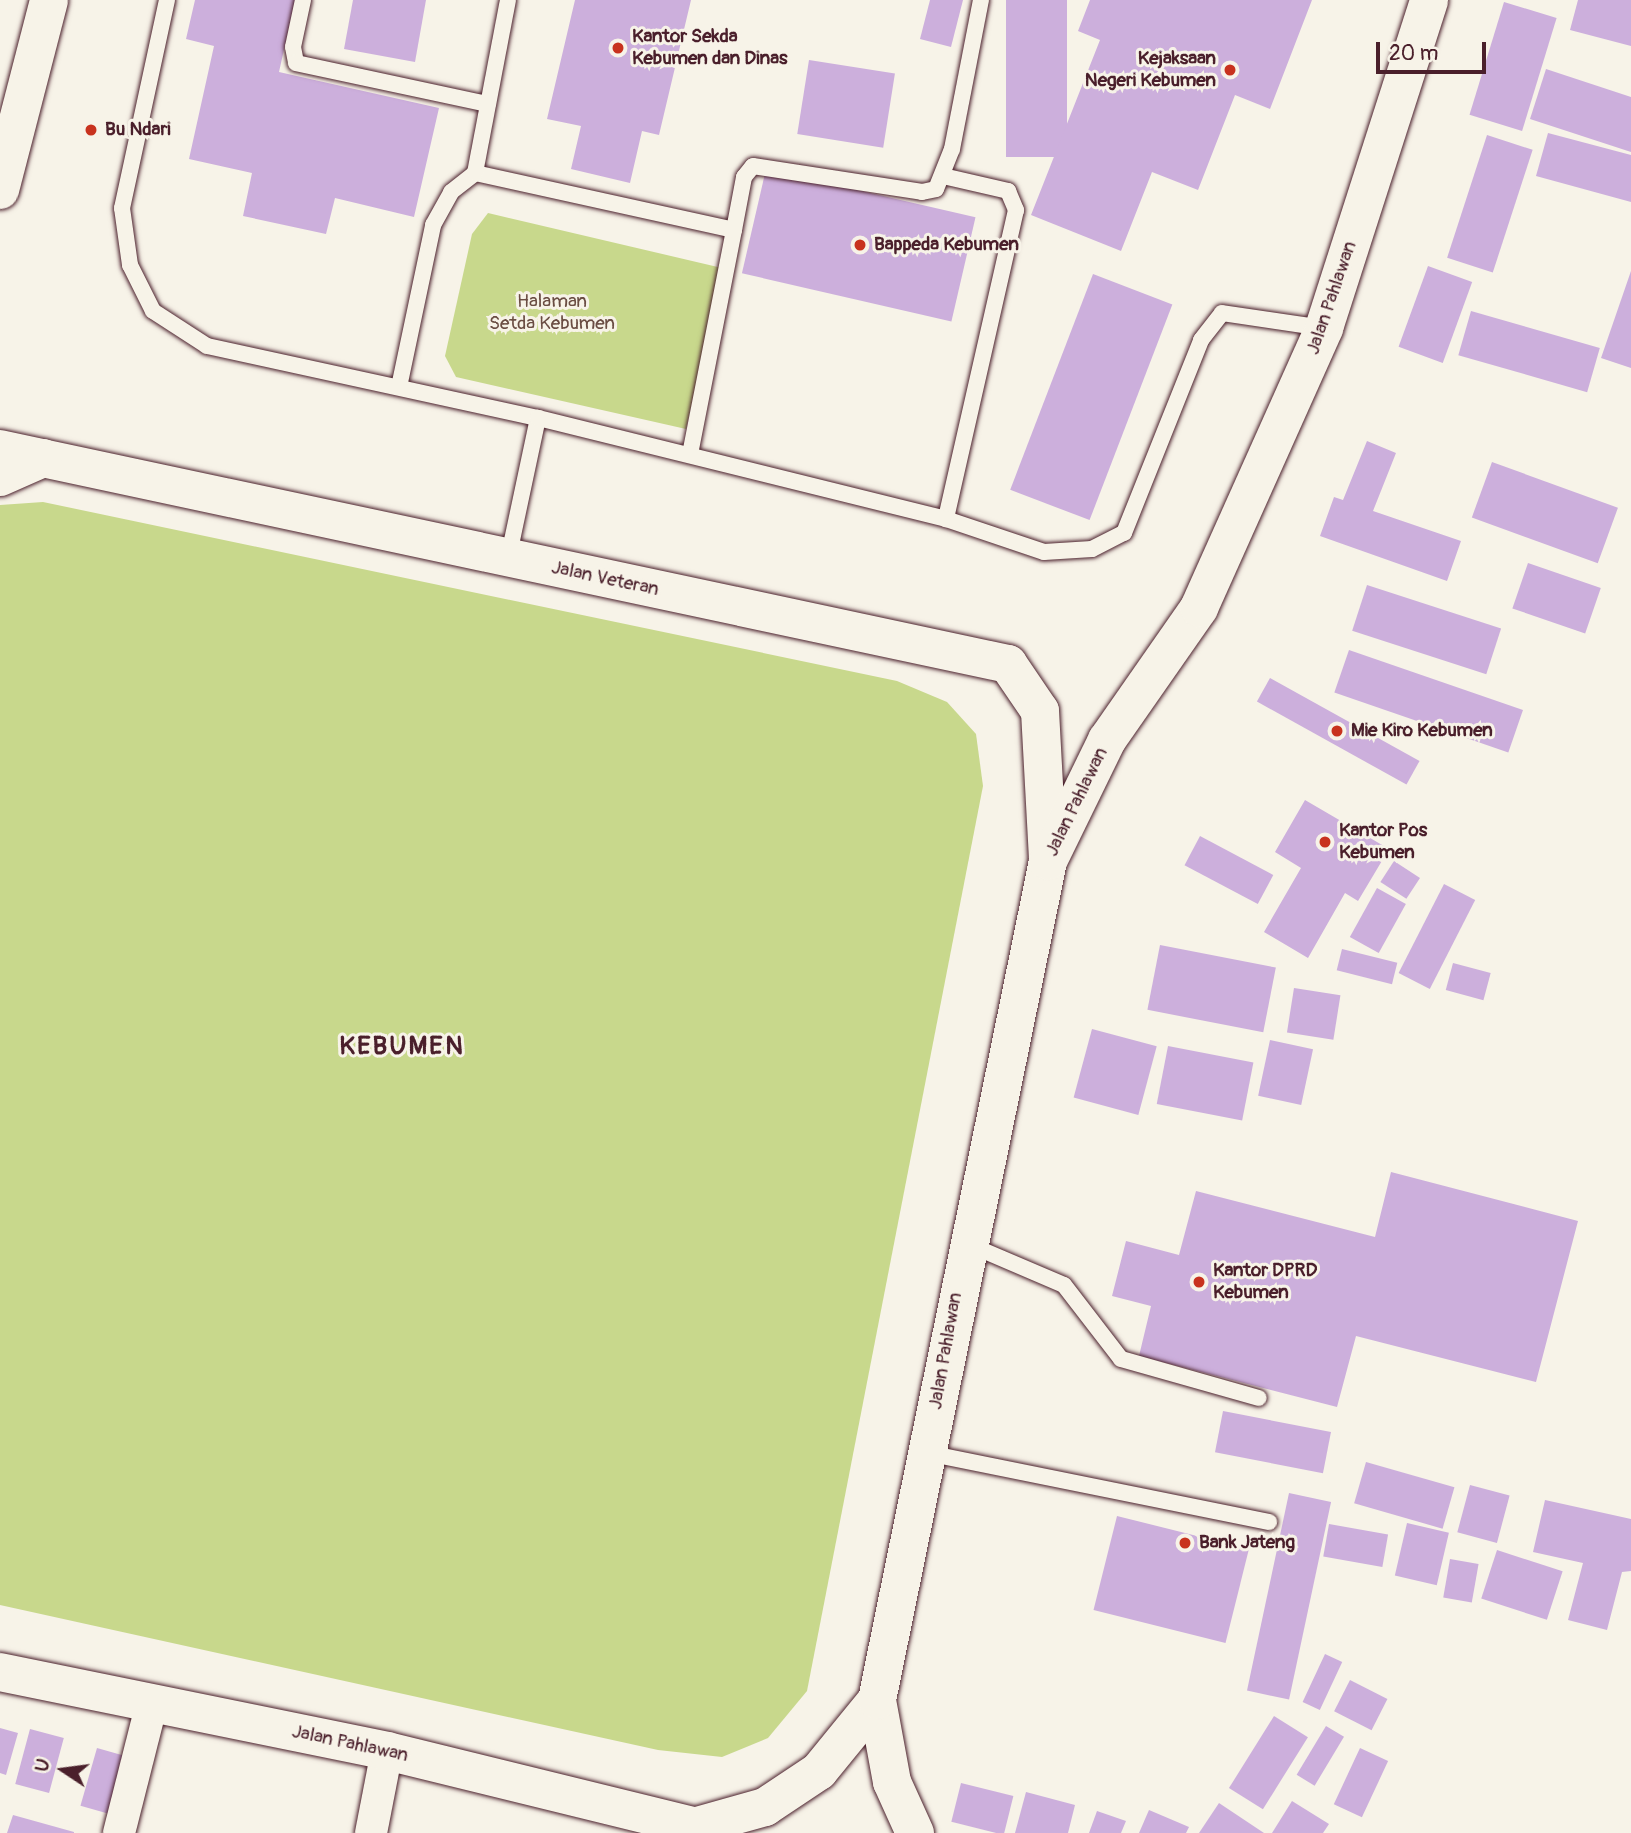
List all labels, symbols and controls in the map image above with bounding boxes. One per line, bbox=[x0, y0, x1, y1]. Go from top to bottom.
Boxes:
place label: Kantor Sekda Kebumen dan Dinas bbox=[632, 26, 788, 70]
scale bar bbox=[1379, 28, 1489, 72]
marker: Kantor Sekda Kebumen dan Dinas bbox=[610, 40, 626, 56]
text: 20 m bbox=[1389, 40, 1438, 67]
place label: Kejaksaan Negeri Kebumen bbox=[1085, 48, 1216, 92]
marker: Kejaksaan Negeri Kebumen bbox=[1222, 62, 1238, 78]
place label: Bu Ndari bbox=[105, 119, 171, 141]
marker: Bu Ndari bbox=[83, 122, 99, 138]
place label: Bappeda Kebumen bbox=[874, 234, 1019, 256]
marker: Bappeda Kebumen bbox=[852, 237, 868, 253]
street label: Jalan Pahlawan bbox=[1302, 238, 1362, 358]
park label: Halaman Setda Kebumen bbox=[489, 291, 615, 335]
street label: Jalan Veteran bbox=[549, 556, 661, 602]
place label: Mie Kiro Kebumen bbox=[1351, 720, 1493, 742]
marker: Mie Kiro Kebumen bbox=[1329, 723, 1345, 739]
street label: Jalan Pahlawan bbox=[1041, 744, 1113, 860]
place label: Kantor Pos Kebumen bbox=[1339, 820, 1427, 864]
marker: Kantor Pos Kebumen bbox=[1317, 834, 1333, 850]
district label: KEBUMEN bbox=[340, 1031, 464, 1063]
place label: Kantor DPRD Kebumen bbox=[1213, 1260, 1317, 1304]
marker: Kantor DPRD Kebumen bbox=[1191, 1274, 1207, 1290]
street label: Jalan Pahlawan bbox=[925, 1291, 967, 1411]
place label: Bank Jateng bbox=[1199, 1532, 1295, 1554]
marker: Bank Jateng bbox=[1177, 1535, 1193, 1551]
street label: Jalan Pahlawan bbox=[290, 1721, 410, 1767]
north arrow bbox=[28, 1735, 98, 1805]
text: U bbox=[29, 1756, 56, 1774]

